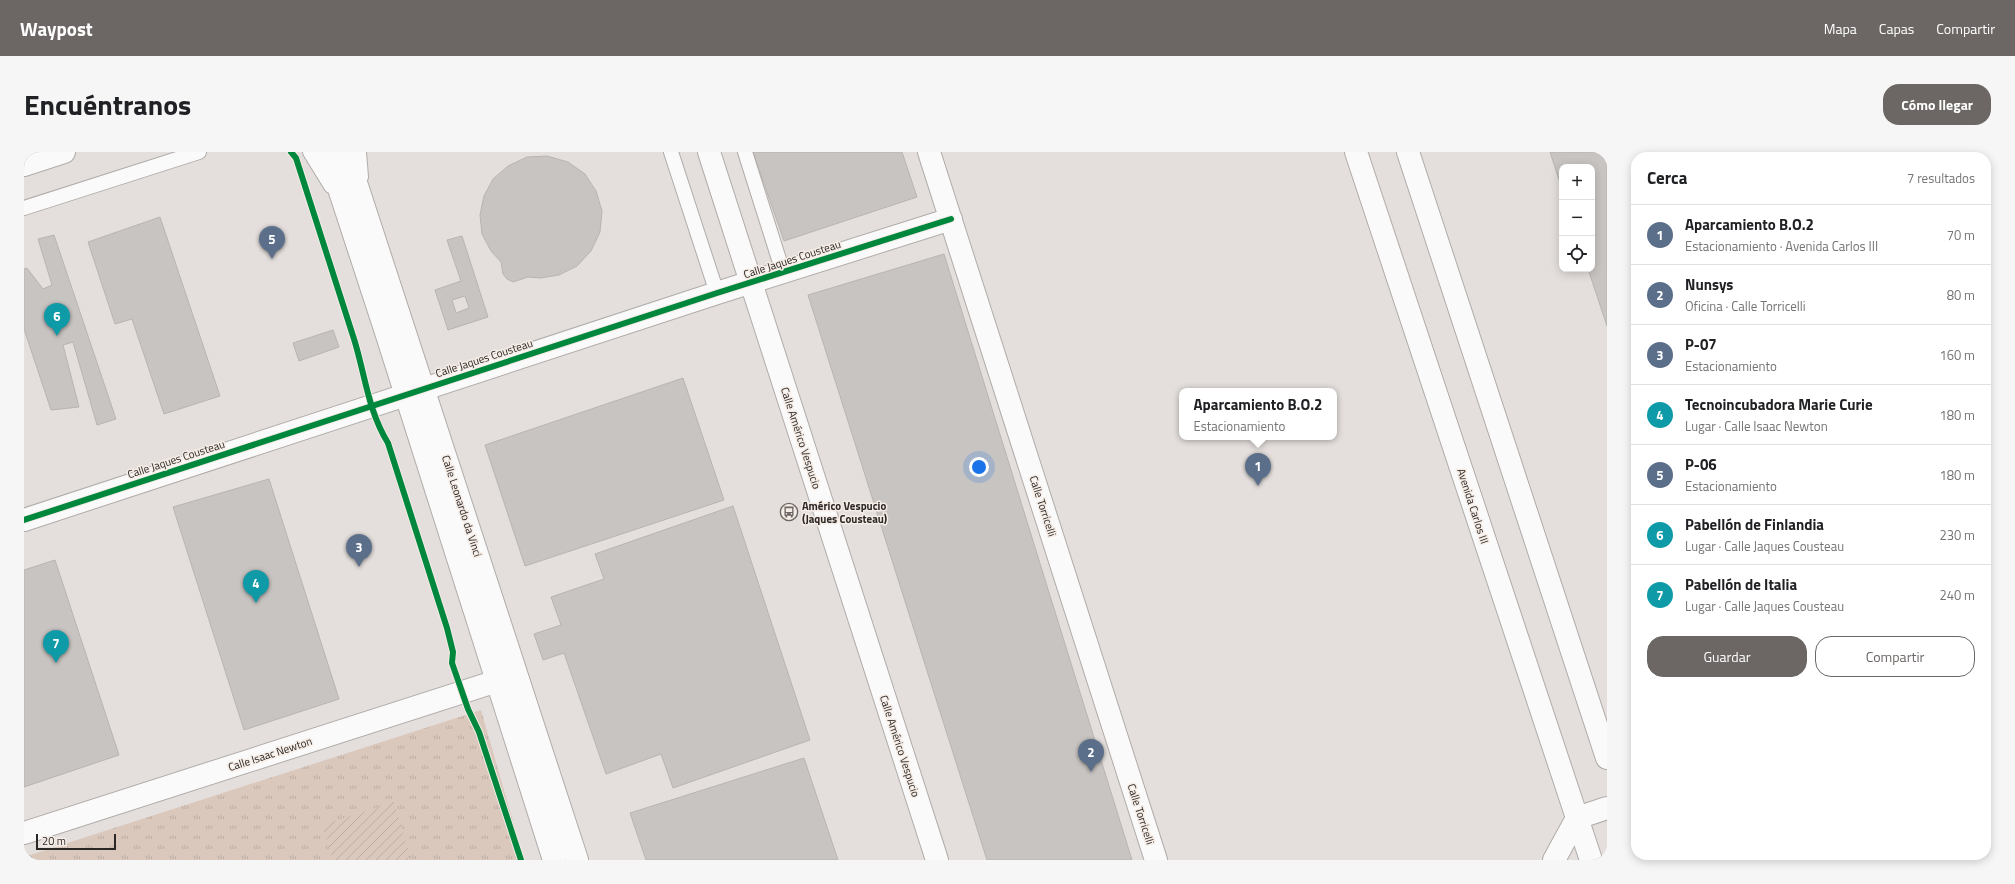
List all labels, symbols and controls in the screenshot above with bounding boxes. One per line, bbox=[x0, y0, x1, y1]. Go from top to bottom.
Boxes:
text: Waypost bbox=[20, 14, 93, 43]
text: Mapa bbox=[1824, 18, 1857, 39]
text: Capas bbox=[1879, 18, 1914, 39]
text: Compartir bbox=[1936, 18, 1995, 39]
text: Encuéntranos bbox=[24, 83, 191, 126]
button: Cómo llegar bbox=[1883, 84, 1991, 125]
map controls bbox=[1559, 164, 1595, 272]
button: + bbox=[1559, 164, 1595, 200]
text: Cerca bbox=[1647, 165, 1687, 191]
text: 7 resultados bbox=[1907, 168, 1975, 188]
button: − bbox=[1559, 200, 1595, 236]
text: Aparcamiento B.O.2 bbox=[1685, 213, 1814, 236]
text: 1 bbox=[1656, 225, 1664, 245]
text: 70 m bbox=[1947, 225, 1975, 245]
pin: 5 bbox=[259, 226, 285, 259]
street label: Calle Jaques Cousteau bbox=[741, 236, 843, 282]
button: locate bbox=[1559, 236, 1595, 272]
text: Estacionamiento · Avenida Carlos III bbox=[1685, 236, 1878, 256]
text: Nunsys bbox=[1685, 273, 1733, 296]
text: 2 bbox=[1656, 285, 1664, 305]
text: 80 m bbox=[1947, 285, 1975, 305]
text: Oficina · Calle Torricelli bbox=[1685, 296, 1806, 316]
pin: 6 bbox=[44, 303, 70, 336]
text: P-07 bbox=[1685, 333, 1717, 356]
street label: Calle Jaques Cousteau bbox=[433, 335, 535, 381]
text: 3 bbox=[1656, 345, 1664, 365]
text: 160 m bbox=[1939, 345, 1975, 365]
text: Estacionamiento bbox=[1685, 356, 1777, 376]
street label: Calle Américo Vespucio bbox=[777, 385, 825, 491]
popup bbox=[1179, 388, 1337, 440]
text: Aparcamiento B.O.2 bbox=[1194, 393, 1322, 416]
text: Tecnoincubadora Marie Curie bbox=[1685, 393, 1873, 416]
text: 4 bbox=[1656, 405, 1664, 425]
text: 180 m bbox=[1939, 405, 1975, 425]
text: Estacionamiento bbox=[1194, 416, 1285, 436]
text: Lugar · Calle Isaac Newton bbox=[1685, 416, 1828, 436]
street label: Calle Jaques Cousteau bbox=[125, 436, 227, 482]
street label: Calle Leonardo da Vinci bbox=[438, 453, 486, 559]
pin: 1 bbox=[1245, 453, 1271, 486]
text: P-06 bbox=[1685, 453, 1717, 476]
your location bbox=[969, 457, 989, 477]
text: 5 bbox=[1656, 465, 1664, 485]
text: 180 m bbox=[1939, 465, 1975, 485]
street label: Avenida Carlos III bbox=[1453, 466, 1493, 546]
street label: Calle Torricelli bbox=[1026, 474, 1060, 538]
text: Estacionamiento bbox=[1685, 476, 1777, 496]
place label: Américo Vespucio (Jaques Cousteau) bbox=[802, 498, 887, 527]
bus stop icon: Américo Vespucio (Jaques Cousteau) bbox=[779, 502, 799, 522]
text: Pabellón de Finlandia bbox=[1685, 513, 1824, 536]
text: 6 bbox=[1656, 525, 1664, 545]
text: 230 m bbox=[1939, 525, 1975, 545]
pin: 3 bbox=[346, 534, 372, 567]
text: Lugar · Calle Jaques Cousteau bbox=[1685, 536, 1844, 556]
pin: 4 bbox=[243, 570, 269, 603]
text: Pabellón de Italia bbox=[1685, 573, 1797, 596]
text: 7 bbox=[1656, 585, 1664, 605]
text: 240 m bbox=[1939, 585, 1975, 605]
text: Lugar · Calle Jaques Cousteau bbox=[1685, 596, 1844, 616]
pin: 7 bbox=[43, 630, 69, 663]
button: Guardar bbox=[1647, 636, 1807, 677]
button: Compartir bbox=[1815, 636, 1975, 677]
street label: Calle Américo Vespucio bbox=[876, 693, 924, 799]
street label: Calle Isaac Newton bbox=[226, 733, 314, 775]
pin: 2 bbox=[1078, 739, 1104, 772]
street label: Calle Torricelli bbox=[1124, 782, 1158, 846]
scale bar bbox=[36, 832, 116, 851]
text: 20 m bbox=[42, 833, 66, 849]

